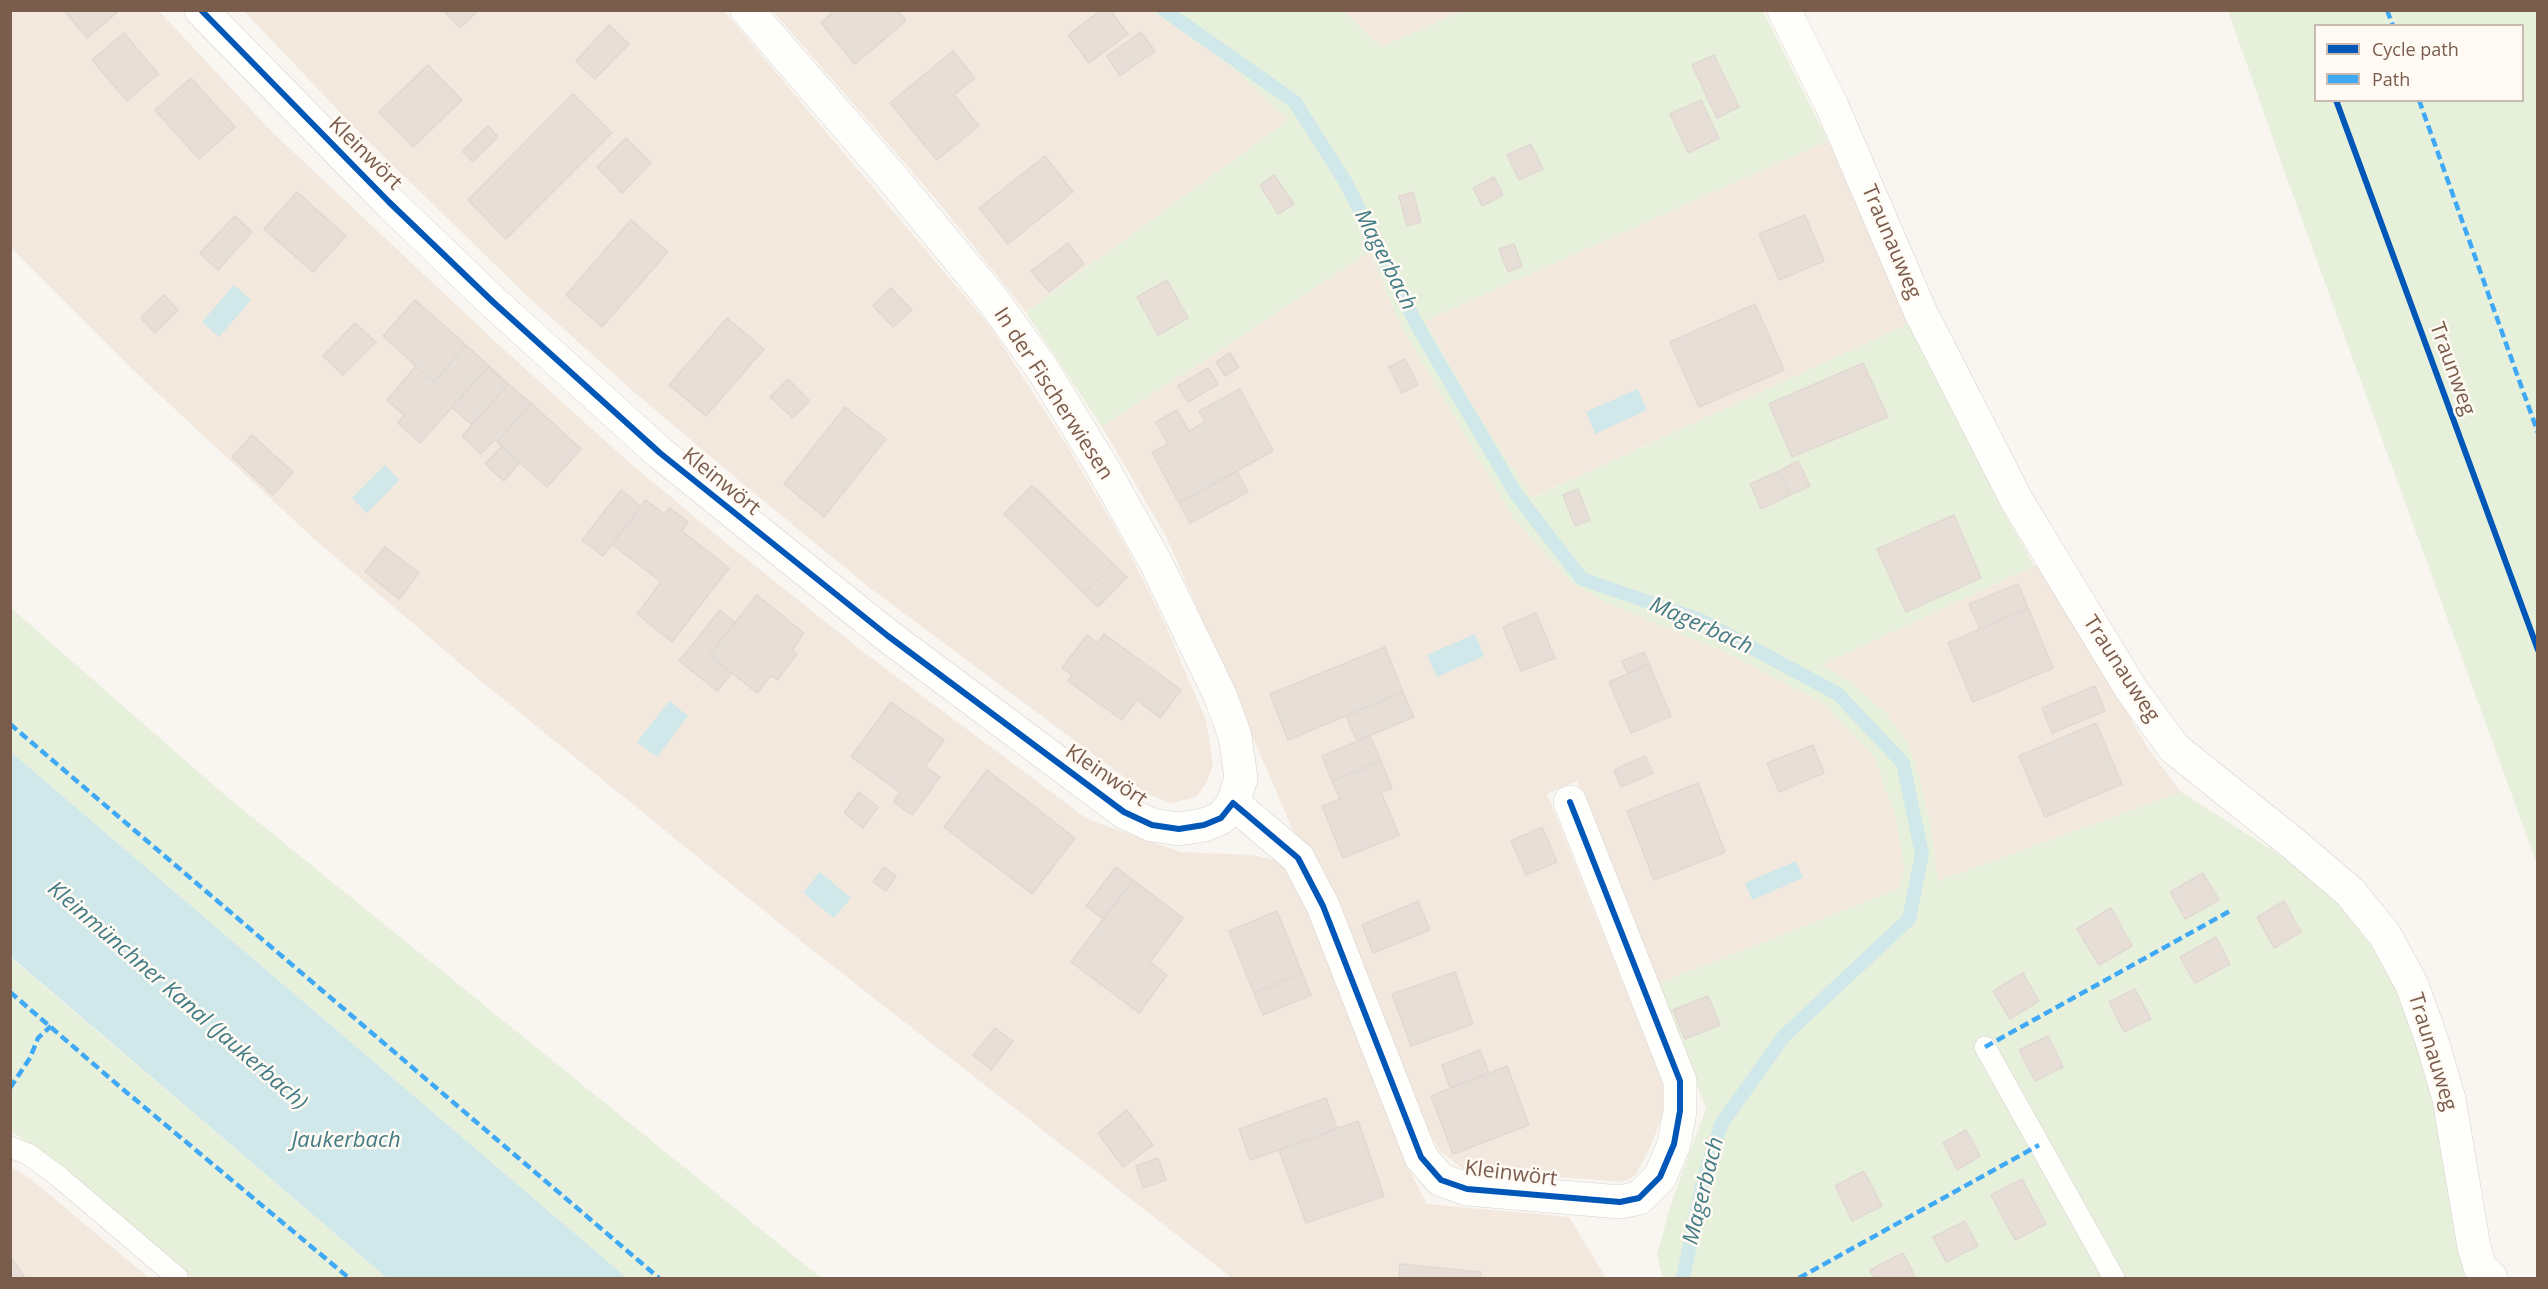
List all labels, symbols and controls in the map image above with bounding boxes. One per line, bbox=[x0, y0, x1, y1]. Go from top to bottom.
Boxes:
legend bbox=[2314, 24, 2524, 102]
text: Cycle path bbox=[2372, 37, 2459, 61]
text: Path bbox=[2372, 67, 2410, 91]
street label: Kleinwört bbox=[323, 112, 407, 196]
street label: Traunauweg bbox=[1856, 181, 1926, 303]
water label: Magerbach bbox=[1348, 205, 1422, 315]
street label: In der Fischerwiesen bbox=[988, 303, 1118, 485]
street label: Traunweg bbox=[2424, 319, 2480, 419]
street label: Kleinwört bbox=[677, 443, 765, 521]
water label: Magerbach bbox=[1646, 592, 1756, 660]
street label: Traunauweg bbox=[2077, 611, 2165, 727]
street label: Kleinwört bbox=[1060, 740, 1152, 812]
water label: Kleinmünchner Kanal (Jaukerbach) bbox=[42, 876, 312, 1116]
street label: Traunauweg bbox=[2402, 990, 2462, 1114]
water label: Jaukerbach bbox=[291, 1128, 401, 1154]
water label: Magerbach bbox=[1678, 1135, 1730, 1247]
street label: Kleinwört bbox=[1463, 1156, 1559, 1192]

